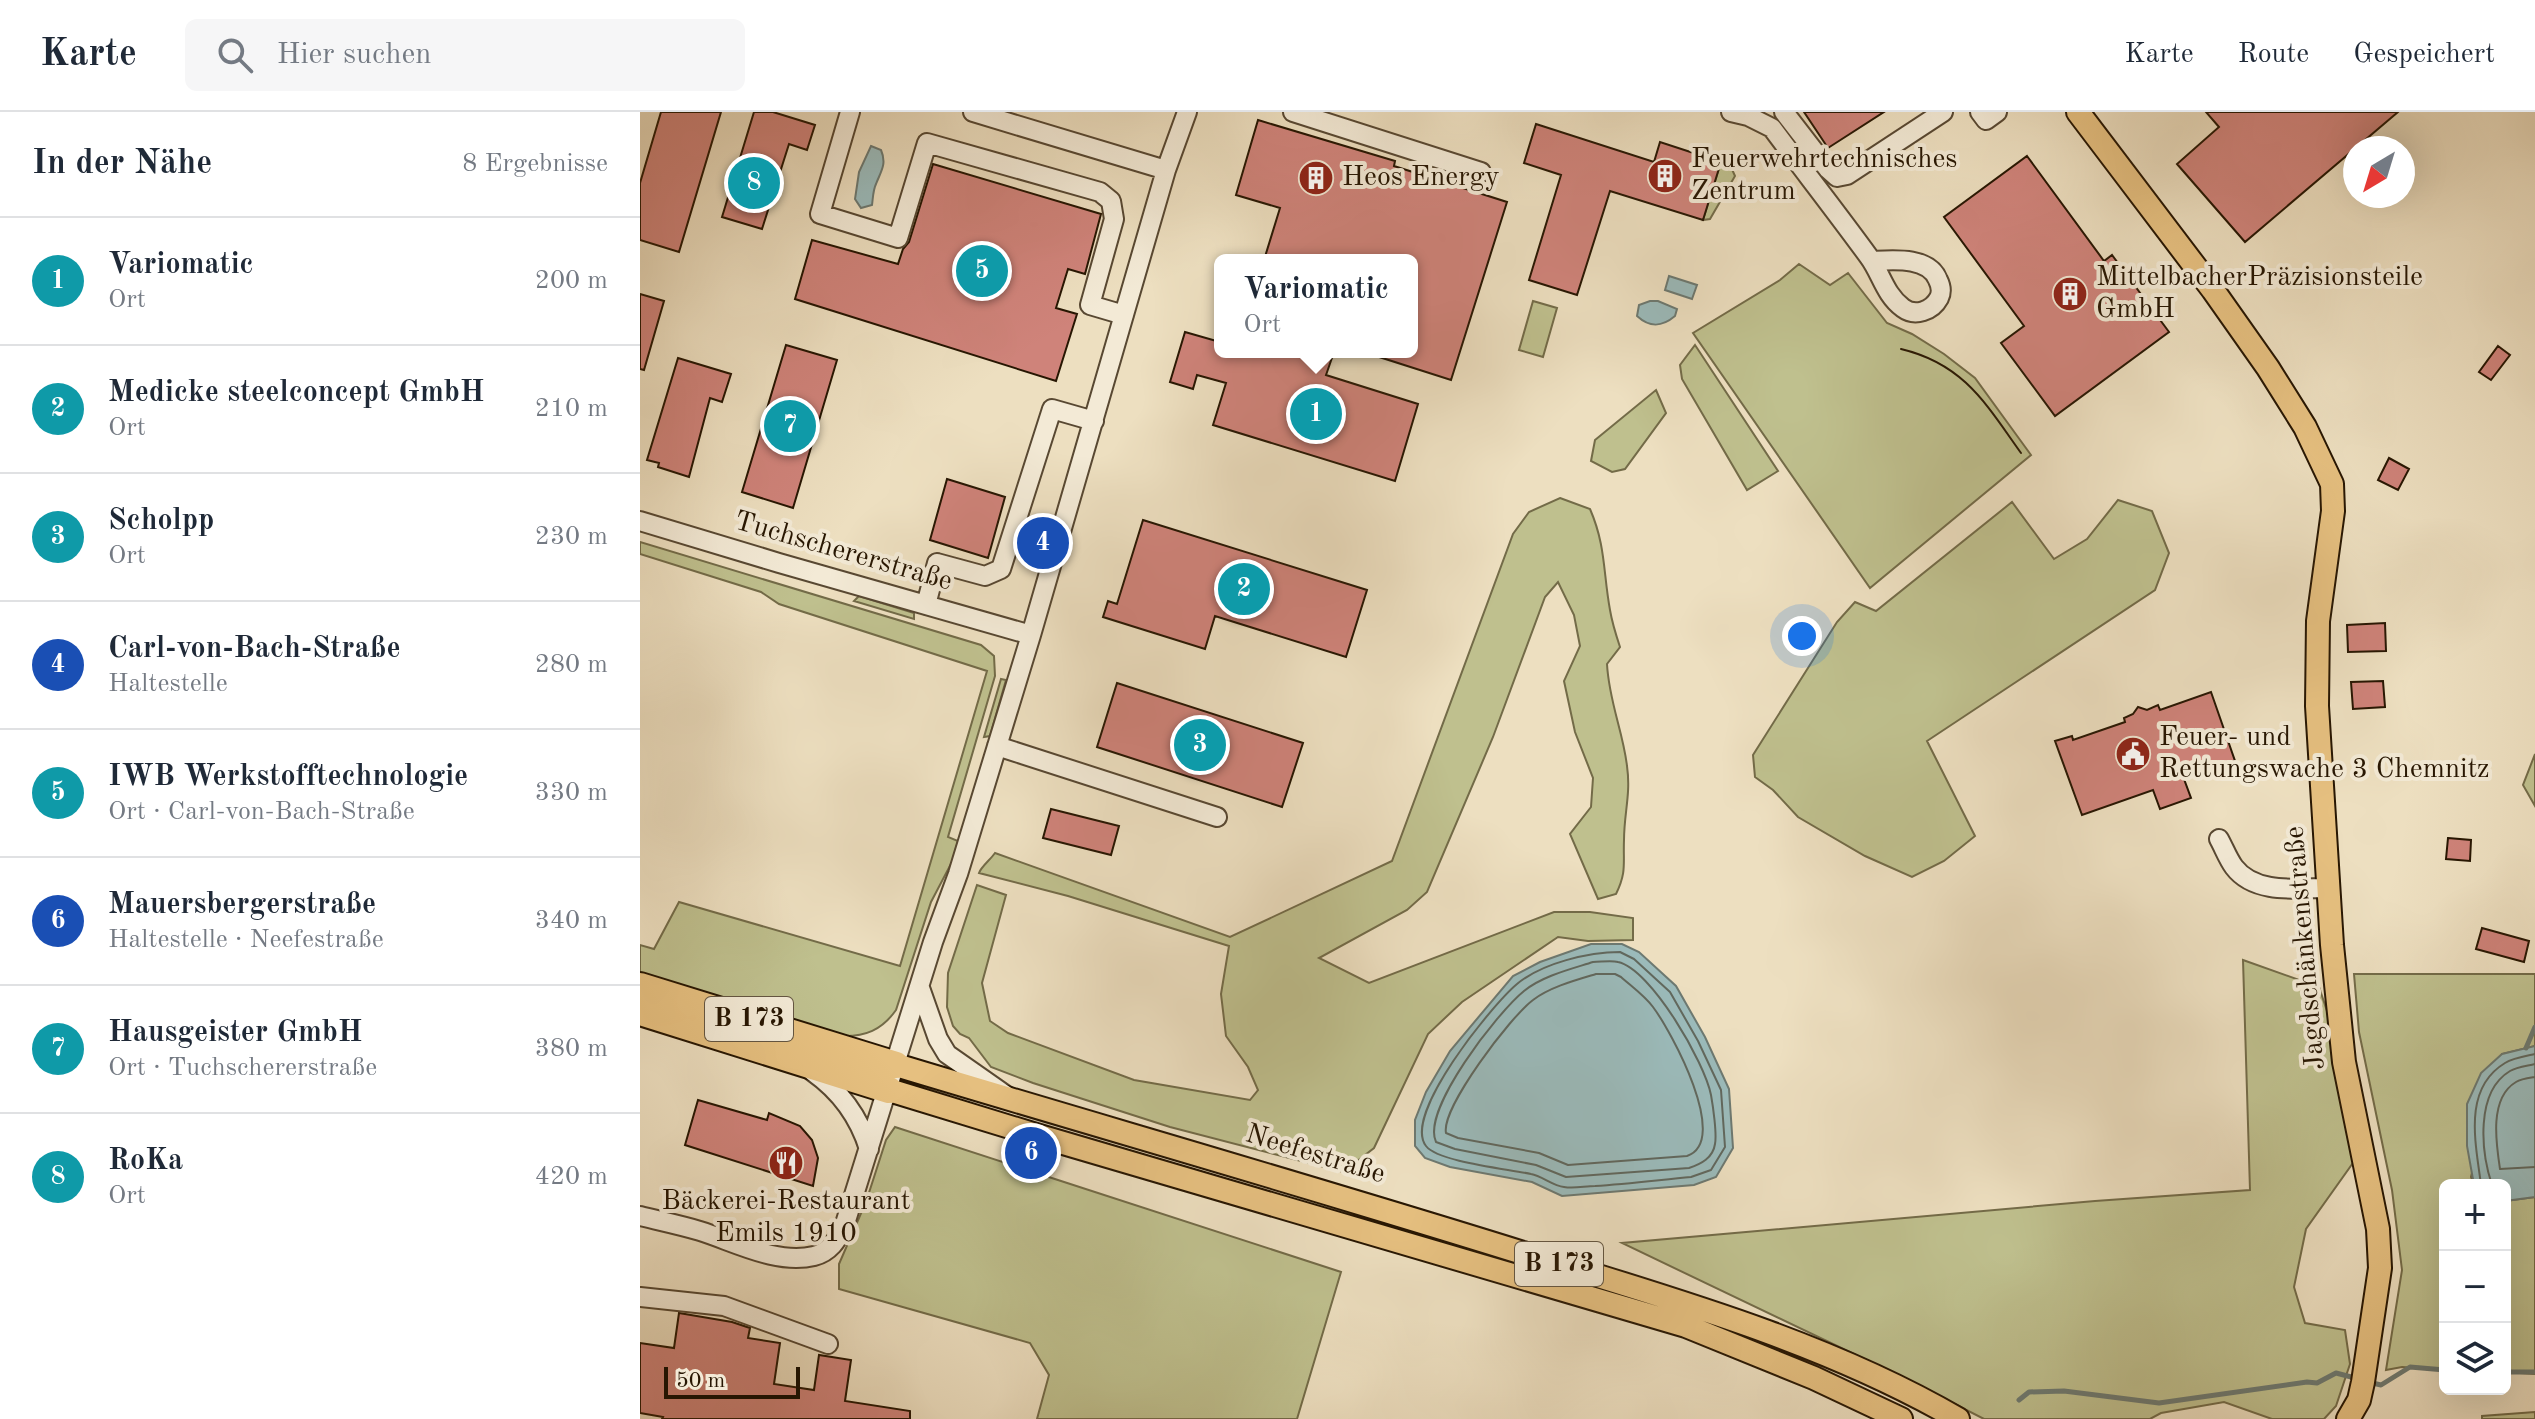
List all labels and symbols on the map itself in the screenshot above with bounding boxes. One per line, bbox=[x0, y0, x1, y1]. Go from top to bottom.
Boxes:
north arrow bbox=[2343, 136, 2415, 208]
place label: Feuerwehrtechnisches Zentrum bbox=[1691, 146, 1958, 206]
pin: 8 bbox=[728, 153, 780, 213]
building icon: Feuerwehrtechnisches Zentrum bbox=[1646, 157, 1684, 195]
building icon: Heos Energy bbox=[1297, 159, 1335, 197]
place label: Heos Energy bbox=[1342, 164, 1500, 192]
pin: 5 bbox=[956, 241, 1008, 301]
place label: MittelbacherPräzisionsteile GmbH bbox=[2096, 264, 2423, 324]
building icon: MittelbacherPräzisionsteile GmbH bbox=[2051, 275, 2089, 313]
pin: 1 bbox=[1290, 384, 1342, 444]
pin: 7 bbox=[764, 396, 816, 456]
street label: Tuchschererstraße bbox=[731, 507, 955, 597]
pin: 4 bbox=[1017, 513, 1069, 573]
pin: 2 bbox=[1218, 559, 1270, 619]
your location bbox=[1782, 616, 1822, 656]
pin: 3 bbox=[1174, 715, 1226, 775]
place label: Feuer- und Rettungswache 3 Chemnitz bbox=[2159, 724, 2490, 784]
public building icon: Feuer- und Rettungswache 3 Chemnitz bbox=[2114, 735, 2152, 773]
street label: Jagdschänkenstraße bbox=[2281, 825, 2331, 1071]
road number: B 173 bbox=[705, 997, 793, 1041]
street label: Neefestraße bbox=[1242, 1121, 1388, 1189]
pin: 6 bbox=[1005, 1123, 1057, 1183]
restaurant icon: Bäckerei-Restaurant Emils 1910 bbox=[767, 1144, 805, 1182]
place label: Bäckerei-Restaurant Emils 1910 bbox=[662, 1188, 910, 1248]
road number: B 173 bbox=[1515, 1242, 1603, 1286]
scale bar bbox=[664, 1363, 800, 1399]

